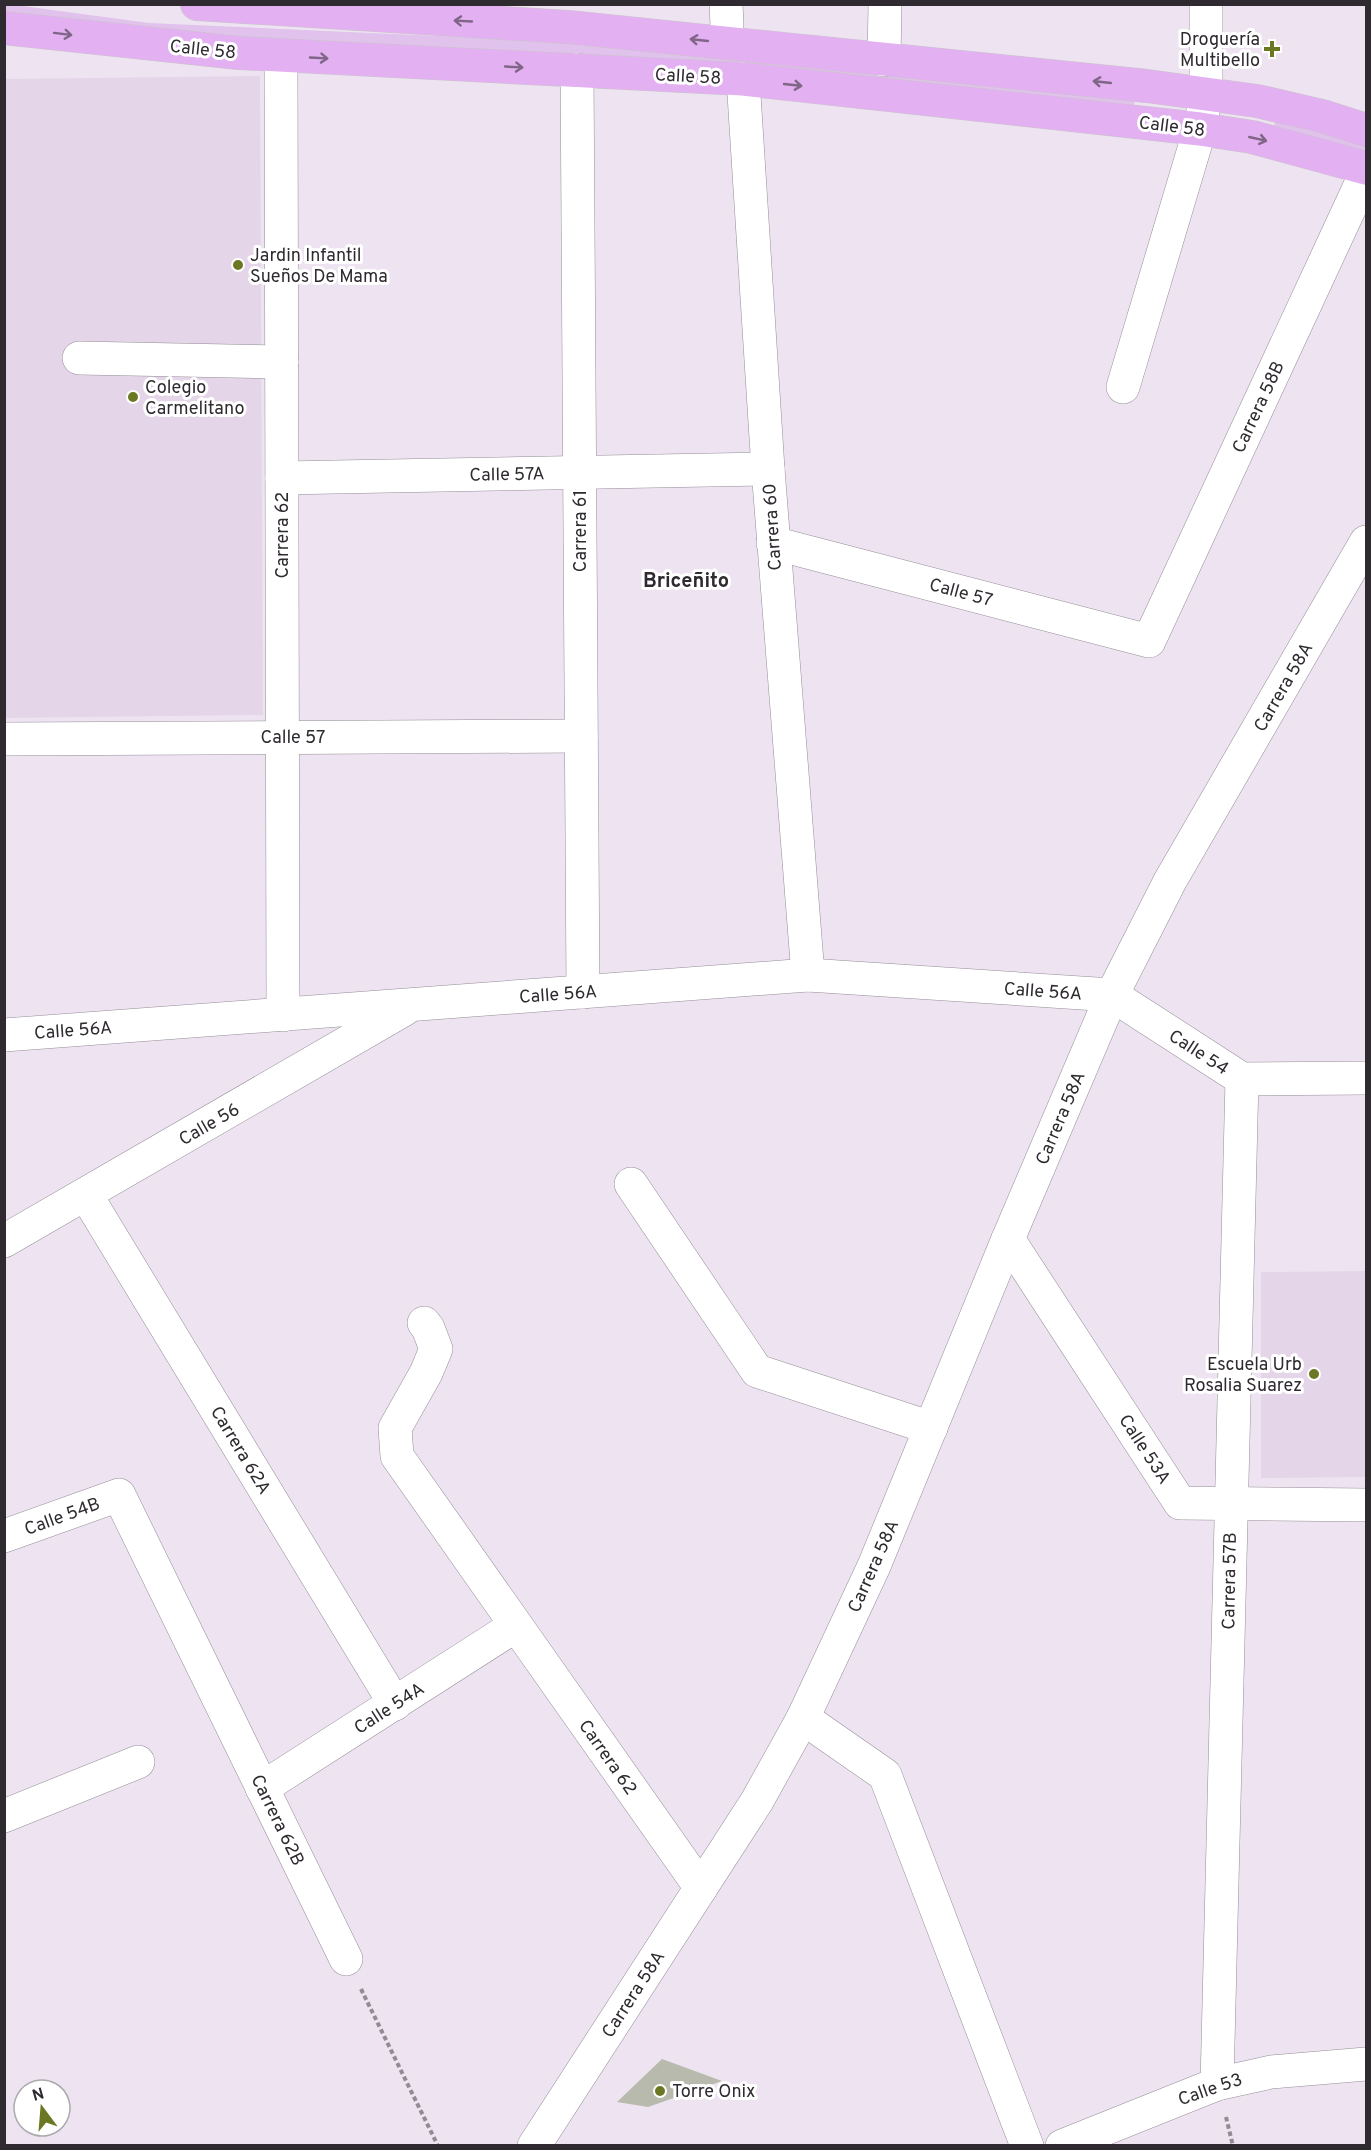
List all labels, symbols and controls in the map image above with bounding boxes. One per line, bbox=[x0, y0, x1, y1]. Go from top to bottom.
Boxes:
one-way arrow bbox=[453, 15, 473, 26]
one-way arrow bbox=[52, 29, 72, 40]
place label: Droguería Multibello bbox=[1180, 29, 1260, 73]
one-way arrow bbox=[689, 34, 709, 45]
street label: Calle 58 bbox=[169, 36, 237, 65]
marker: Droguería Multibello bbox=[1265, 42, 1279, 56]
one-way arrow bbox=[309, 52, 329, 63]
one-way arrow bbox=[504, 62, 524, 73]
street label: Calle 58 bbox=[654, 64, 722, 91]
one-way arrow bbox=[1092, 76, 1112, 87]
one-way arrow bbox=[782, 79, 802, 90]
street label: Calle 58 bbox=[1137, 112, 1206, 143]
one-way arrow bbox=[1248, 134, 1267, 145]
place label: Jardin Infantil Sueños De Mama bbox=[250, 245, 388, 289]
marker: Jardin Infantil Sueños De Mama bbox=[231, 258, 245, 272]
street label: Carrera 58B bbox=[1228, 358, 1291, 457]
place label: Colegio Carmelitano bbox=[145, 377, 245, 421]
marker: Colegio Carmelitano bbox=[126, 390, 140, 404]
street label: Calle 57A bbox=[469, 463, 545, 488]
street label: Carrera 60 bbox=[759, 483, 788, 571]
street label: Carrera 61 bbox=[570, 490, 593, 572]
street label: Carrera 62 bbox=[272, 492, 295, 578]
district label: Briceñito bbox=[643, 569, 729, 595]
street label: Calle 57 bbox=[926, 574, 995, 613]
street label: Carrera 58A bbox=[1250, 639, 1319, 736]
street label: Calle 57 bbox=[261, 727, 325, 750]
street label: Calle 56A bbox=[1003, 978, 1083, 1007]
street label: Calle 56A bbox=[518, 981, 598, 1010]
street label: Calle 56A bbox=[33, 1017, 113, 1046]
street label: Calle 54 bbox=[1164, 1025, 1233, 1081]
street label: Carrera 58A bbox=[1031, 1068, 1091, 1169]
street label: Calle 56 bbox=[175, 1099, 244, 1152]
place label: Escuela Urb Rosalia Suarez bbox=[1184, 1354, 1302, 1398]
marker: Escuela Urb Rosalia Suarez bbox=[1307, 1367, 1321, 1381]
street label: Carrera 62A bbox=[204, 1402, 275, 1499]
street label: Calle 53A bbox=[1113, 1411, 1175, 1489]
street label: Calle 54B bbox=[21, 1493, 104, 1542]
street label: Carrera 58A bbox=[844, 1517, 905, 1617]
street label: Carrera 57B bbox=[1218, 1532, 1243, 1630]
street label: Calle 54A bbox=[350, 1678, 429, 1740]
street label: Carrera 62 bbox=[572, 1716, 641, 1800]
street label: Carrera 62B bbox=[245, 1771, 309, 1870]
street label: Carrera 58A bbox=[598, 1947, 671, 2043]
street label: Calle 53 bbox=[1175, 2069, 1246, 2112]
north arrow bbox=[12, 2078, 72, 2138]
place label: Torre Onix bbox=[672, 2081, 755, 2104]
text: N bbox=[30, 2084, 47, 2107]
marker: Torre Onix bbox=[653, 2084, 667, 2098]

